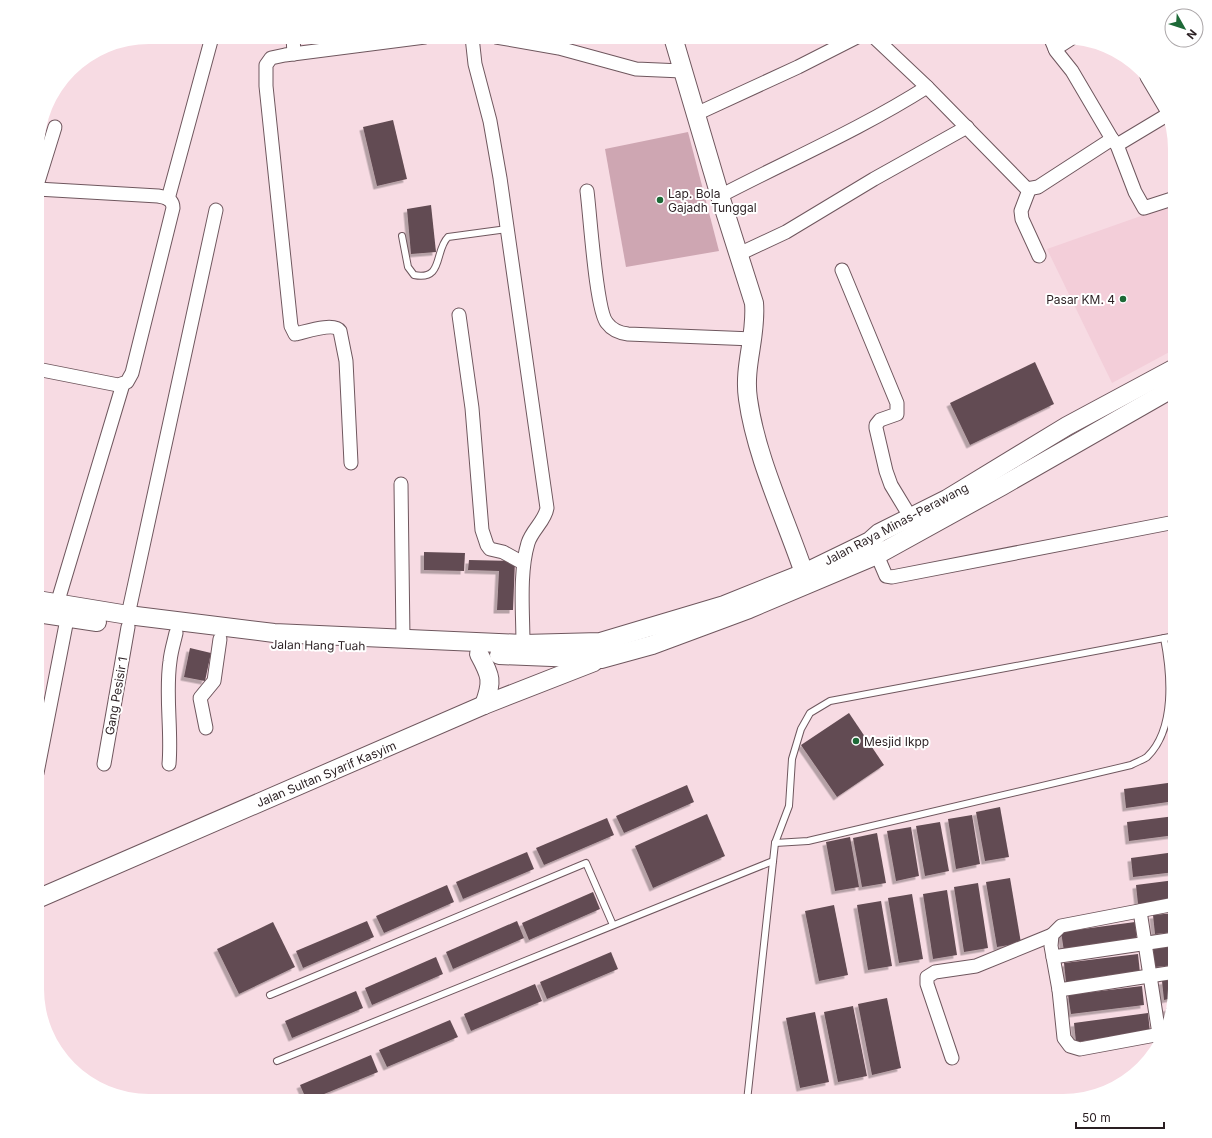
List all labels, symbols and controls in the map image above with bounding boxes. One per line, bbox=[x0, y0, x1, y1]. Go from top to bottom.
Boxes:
north arrow bbox=[1164, 8, 1204, 48]
text: N bbox=[1184, 27, 1200, 42]
place label: Lap. Bola Gajadh Tunggal bbox=[668, 186, 757, 215]
marker: Lap. Bola Gajadh Tunggal bbox=[655, 195, 665, 205]
place label: Pasar KM. 4 bbox=[1046, 292, 1115, 307]
marker: Pasar KM. 4 bbox=[1118, 294, 1128, 304]
street label: Jalan Raya Minas-Perawang bbox=[821, 480, 971, 568]
street label: Jalan Hang Tuah bbox=[270, 637, 366, 653]
street label: Gang Pesisir 1 bbox=[102, 656, 130, 736]
place label: Mesjid Ikpp bbox=[864, 734, 929, 749]
marker: Mesjid Ikpp bbox=[851, 736, 861, 746]
street label: Jalan Sultan Syarif Kasyim bbox=[254, 738, 398, 810]
scale bar bbox=[1076, 1104, 1164, 1130]
text: 50 m bbox=[1082, 1110, 1111, 1125]

